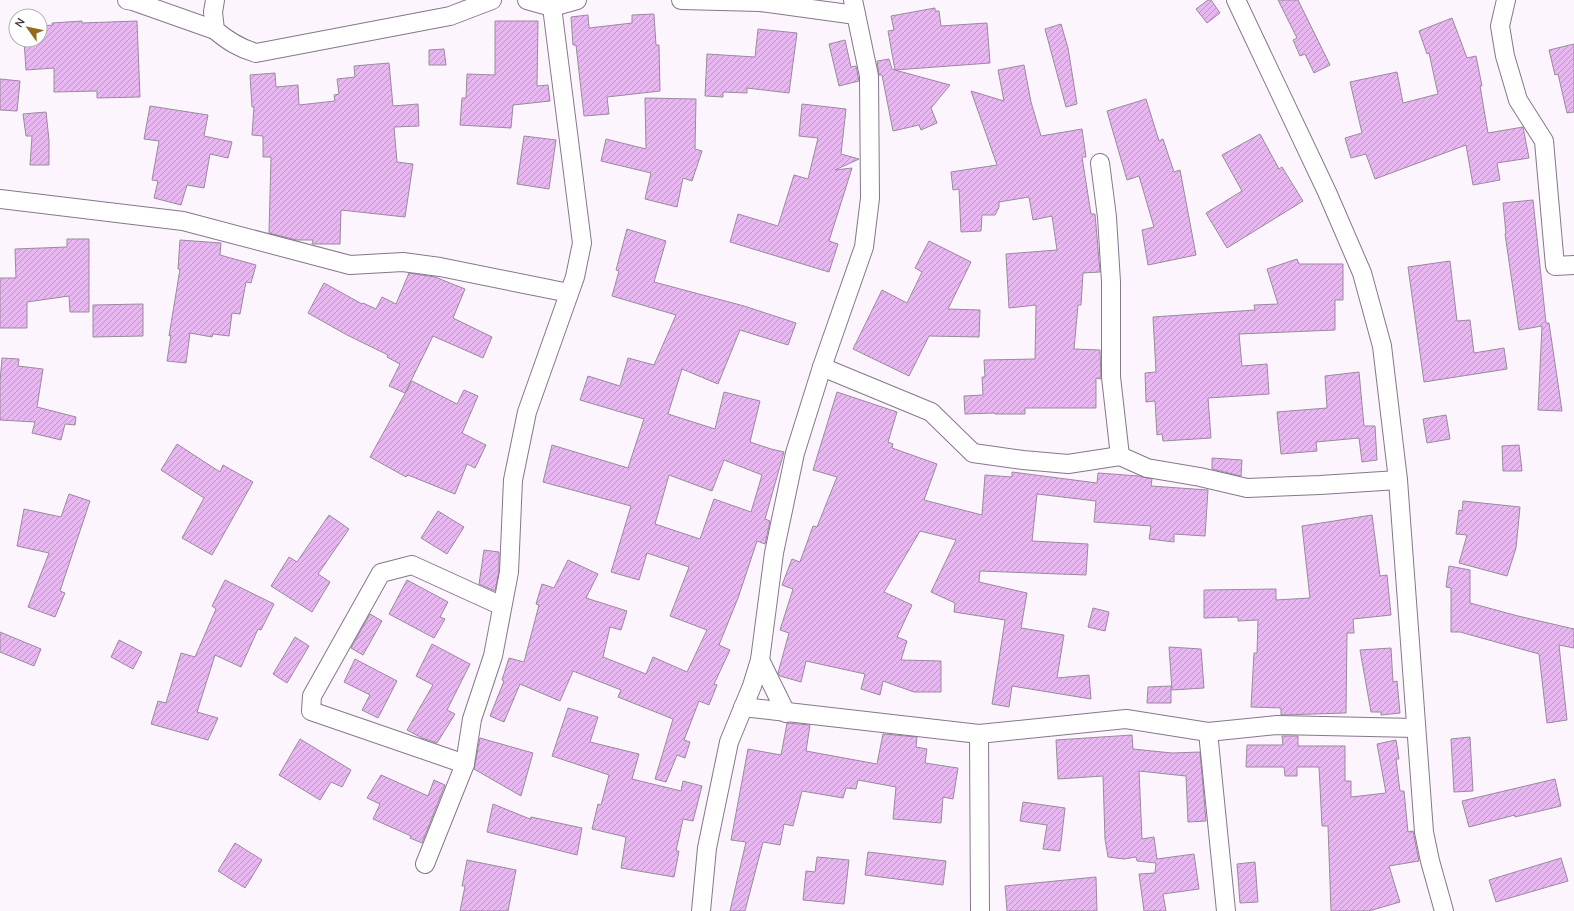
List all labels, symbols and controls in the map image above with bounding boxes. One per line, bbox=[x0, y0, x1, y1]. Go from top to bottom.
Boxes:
north arrow bbox=[8, 8, 48, 48]
text: N bbox=[11, 15, 28, 30]

